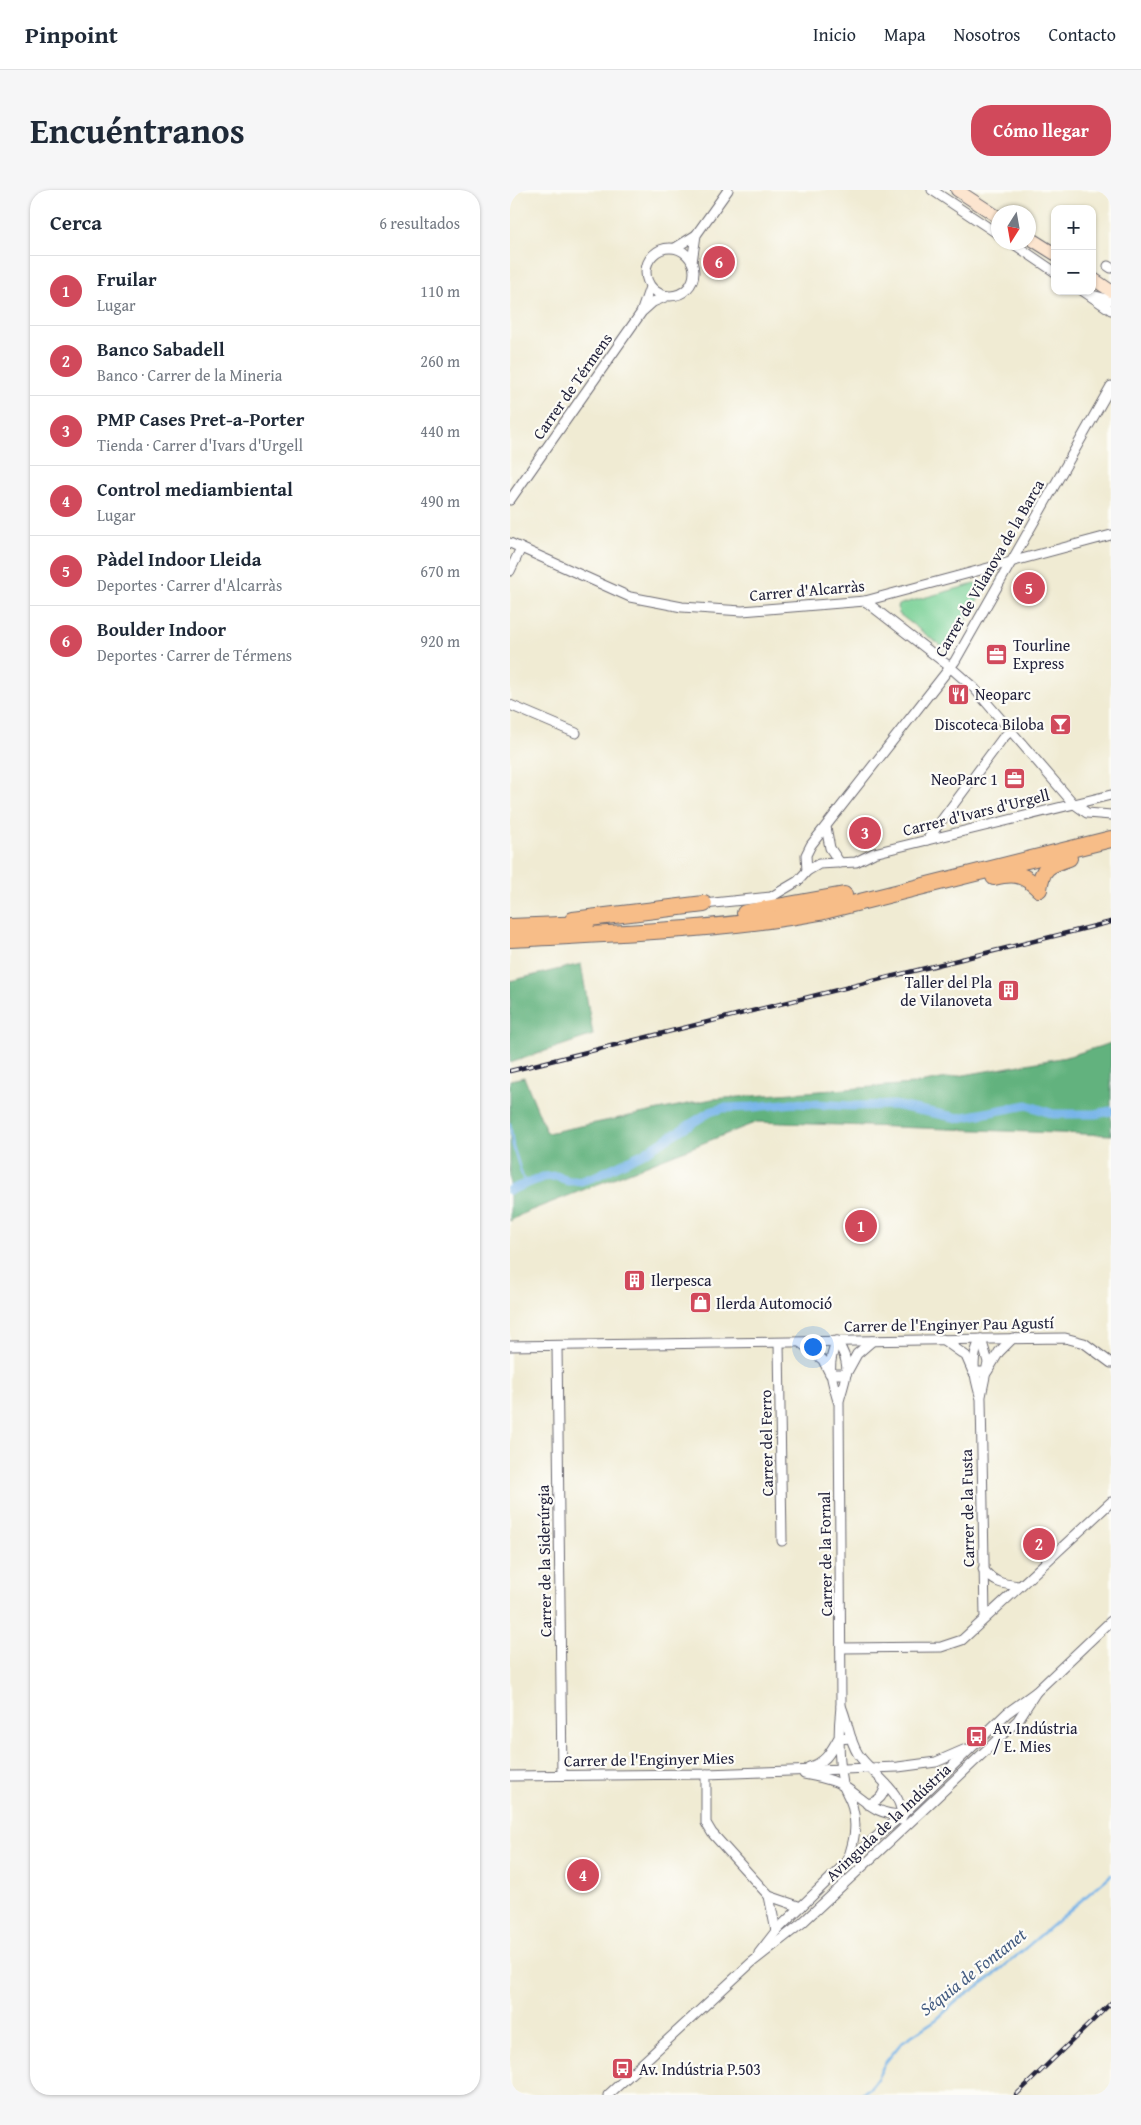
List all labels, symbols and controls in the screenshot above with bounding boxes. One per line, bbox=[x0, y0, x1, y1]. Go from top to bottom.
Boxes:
text: Pinpoint bbox=[25, 17, 118, 52]
text: Inicio bbox=[813, 21, 856, 48]
text: Mapa bbox=[884, 21, 925, 48]
text: Nosotros bbox=[953, 21, 1021, 48]
text: Contacto bbox=[1049, 21, 1116, 48]
text: Encuéntranos bbox=[30, 105, 245, 156]
button: Cómo llegar bbox=[971, 105, 1111, 156]
north arrow bbox=[991, 205, 1036, 250]
map controls bbox=[1051, 205, 1096, 295]
button: + bbox=[1051, 205, 1096, 250]
text: Cerca bbox=[50, 207, 102, 238]
text: 6 resultados bbox=[379, 211, 460, 235]
pin: 6 bbox=[703, 243, 735, 281]
button: − bbox=[1051, 250, 1096, 295]
text: Fruilar bbox=[97, 265, 157, 293]
text: 1 bbox=[62, 279, 70, 303]
text: 110 m bbox=[420, 279, 460, 303]
text: Lugar bbox=[97, 293, 136, 317]
street label: Carrer de Térmens bbox=[526, 328, 618, 444]
text: Banco Sabadell bbox=[97, 335, 225, 363]
text: 2 bbox=[62, 349, 70, 373]
text: 260 m bbox=[420, 349, 460, 373]
text: Banco · Carrer de la Mineria bbox=[97, 363, 282, 387]
text: PMP Cases Pret-a-Porter bbox=[97, 405, 305, 433]
text: 3 bbox=[62, 419, 70, 443]
text: 440 m bbox=[420, 419, 460, 443]
text: Tienda · Carrer d'Ivars d'Urgell bbox=[97, 433, 303, 457]
street label: Carrer de Vilanova de la Barca bbox=[928, 474, 1050, 661]
text: Control mediambiental bbox=[97, 475, 293, 503]
text: 4 bbox=[62, 489, 70, 513]
text: 490 m bbox=[420, 489, 460, 513]
text: Lugar bbox=[97, 503, 136, 527]
text: Pàdel Indoor Lleida bbox=[97, 545, 261, 573]
text: 5 bbox=[62, 559, 70, 583]
text: 670 m bbox=[420, 559, 460, 583]
pin: 5 bbox=[1013, 569, 1045, 607]
text: Deportes · Carrer d'Alcarràs bbox=[97, 573, 282, 597]
street label: Carrer d'Alcarràs bbox=[748, 573, 866, 607]
text: Boulder Indoor bbox=[97, 615, 226, 643]
text: 6 bbox=[62, 629, 70, 653]
text: 920 m bbox=[420, 629, 460, 653]
place label: Tourline Express bbox=[1013, 633, 1070, 675]
office icon: Tourline Express bbox=[985, 642, 1009, 666]
text: Deportes · Carrer de Térmens bbox=[97, 643, 292, 667]
restaurant icon: Neoparc bbox=[947, 682, 971, 706]
place label: Neoparc bbox=[975, 682, 1031, 706]
place label: Discoteca Biloba bbox=[935, 712, 1044, 736]
bar icon: Discoteca Biloba bbox=[1048, 712, 1072, 736]
place label: NeoParc 1 bbox=[931, 767, 998, 791]
office icon: NeoParc 1 bbox=[1002, 767, 1026, 791]
street label: Carrer d'Ivars d'Urgell bbox=[900, 782, 1052, 842]
pin: 3 bbox=[849, 814, 881, 852]
place label: Taller del Pla de Vilanoveta bbox=[900, 970, 992, 1012]
building icon: Taller del Pla de Vilanoveta bbox=[996, 979, 1020, 1003]
pin: 1 bbox=[845, 1207, 877, 1245]
building icon: Ilerpesca bbox=[623, 1268, 647, 1292]
place label: Ilerpesca bbox=[651, 1268, 712, 1292]
shop icon: Ilerda Automoció bbox=[688, 1291, 712, 1315]
place label: Ilerda Automoció bbox=[716, 1291, 832, 1315]
street label: Carrer de l'Enginyer Pau Agustí bbox=[844, 1310, 1055, 1338]
your location bbox=[800, 1334, 826, 1360]
street label: Carrer del Ferro bbox=[753, 1389, 779, 1497]
street label: Carrer de la Fusta bbox=[954, 1448, 980, 1567]
street label: Carrer de la Siderúrgia bbox=[531, 1484, 557, 1637]
street label: Carrer de la Fornal bbox=[812, 1491, 838, 1617]
pin: 2 bbox=[1023, 1525, 1055, 1563]
place label: Av. Indústria / E. Mies bbox=[993, 1716, 1078, 1758]
bus stop icon: Av. Indústria / E. Mies bbox=[965, 1725, 989, 1749]
street label: Carrer de l'Enginyer Mies bbox=[564, 1746, 734, 1772]
street label: Avinguda de la Indústria bbox=[820, 1757, 956, 1887]
pin: 4 bbox=[567, 1856, 599, 1894]
water label: Séquia de Fontanet bbox=[914, 1921, 1032, 2022]
bus stop icon: Av. Indústria P.503 bbox=[611, 2057, 635, 2081]
place label: Av. Indústria P.503 bbox=[639, 2057, 761, 2081]

